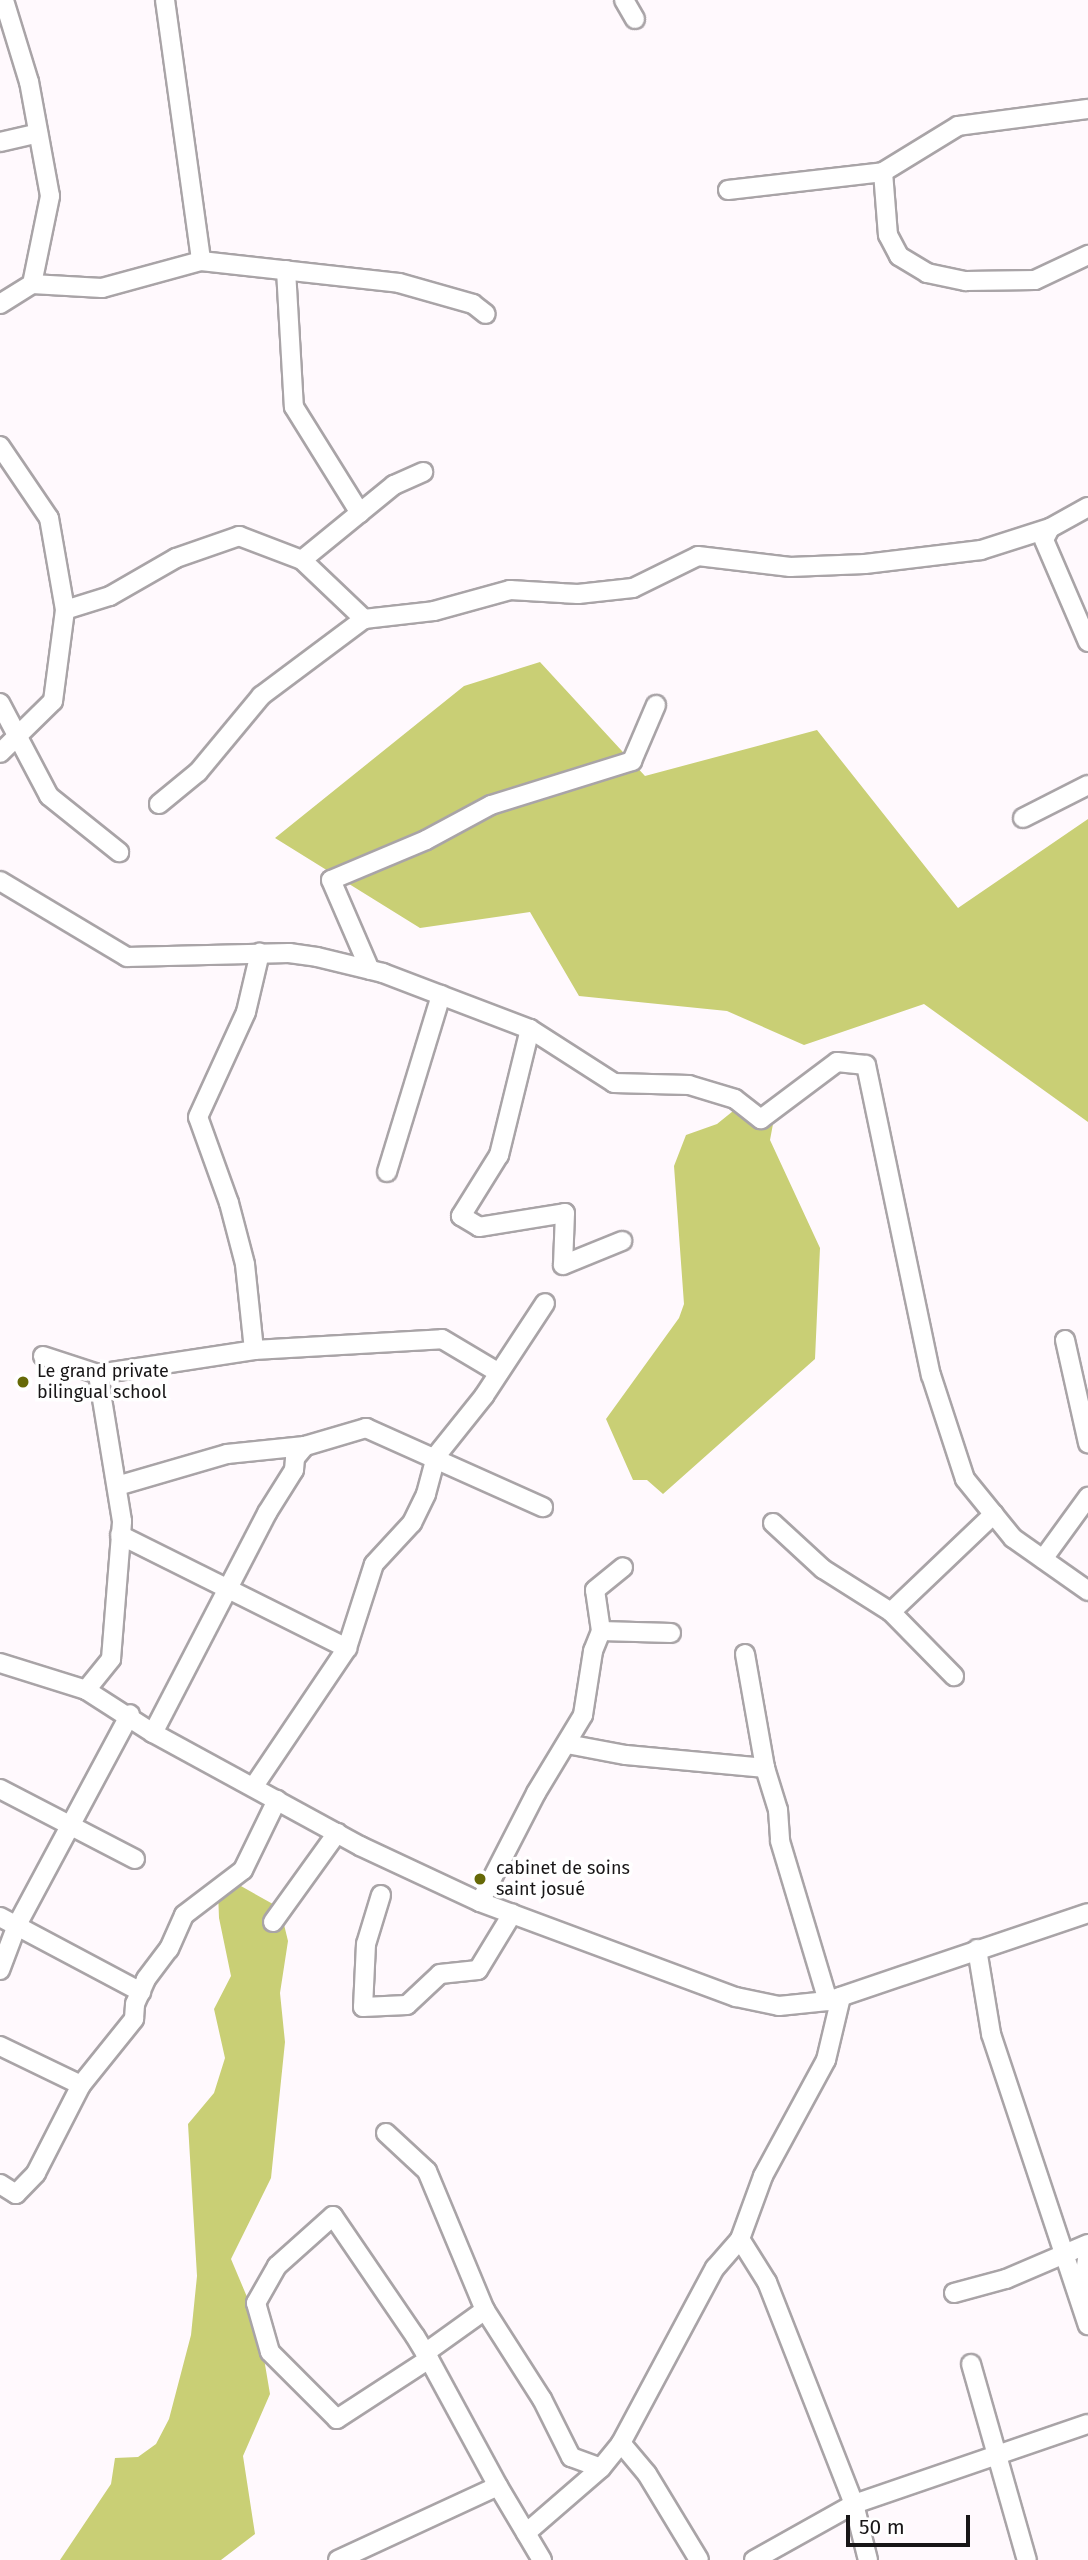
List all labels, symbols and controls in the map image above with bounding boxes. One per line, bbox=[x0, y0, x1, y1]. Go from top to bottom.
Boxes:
place label: Le grand private bilingual school bbox=[37, 1361, 169, 1404]
marker: Le grand private bilingual school bbox=[15, 1374, 31, 1390]
place label: cabinet de soins saint josué bbox=[496, 1858, 630, 1900]
marker: cabinet de soins saint josué bbox=[470, 1869, 490, 1889]
scale bar bbox=[850, 2500, 974, 2544]
text: 50 m bbox=[859, 2514, 905, 2540]

